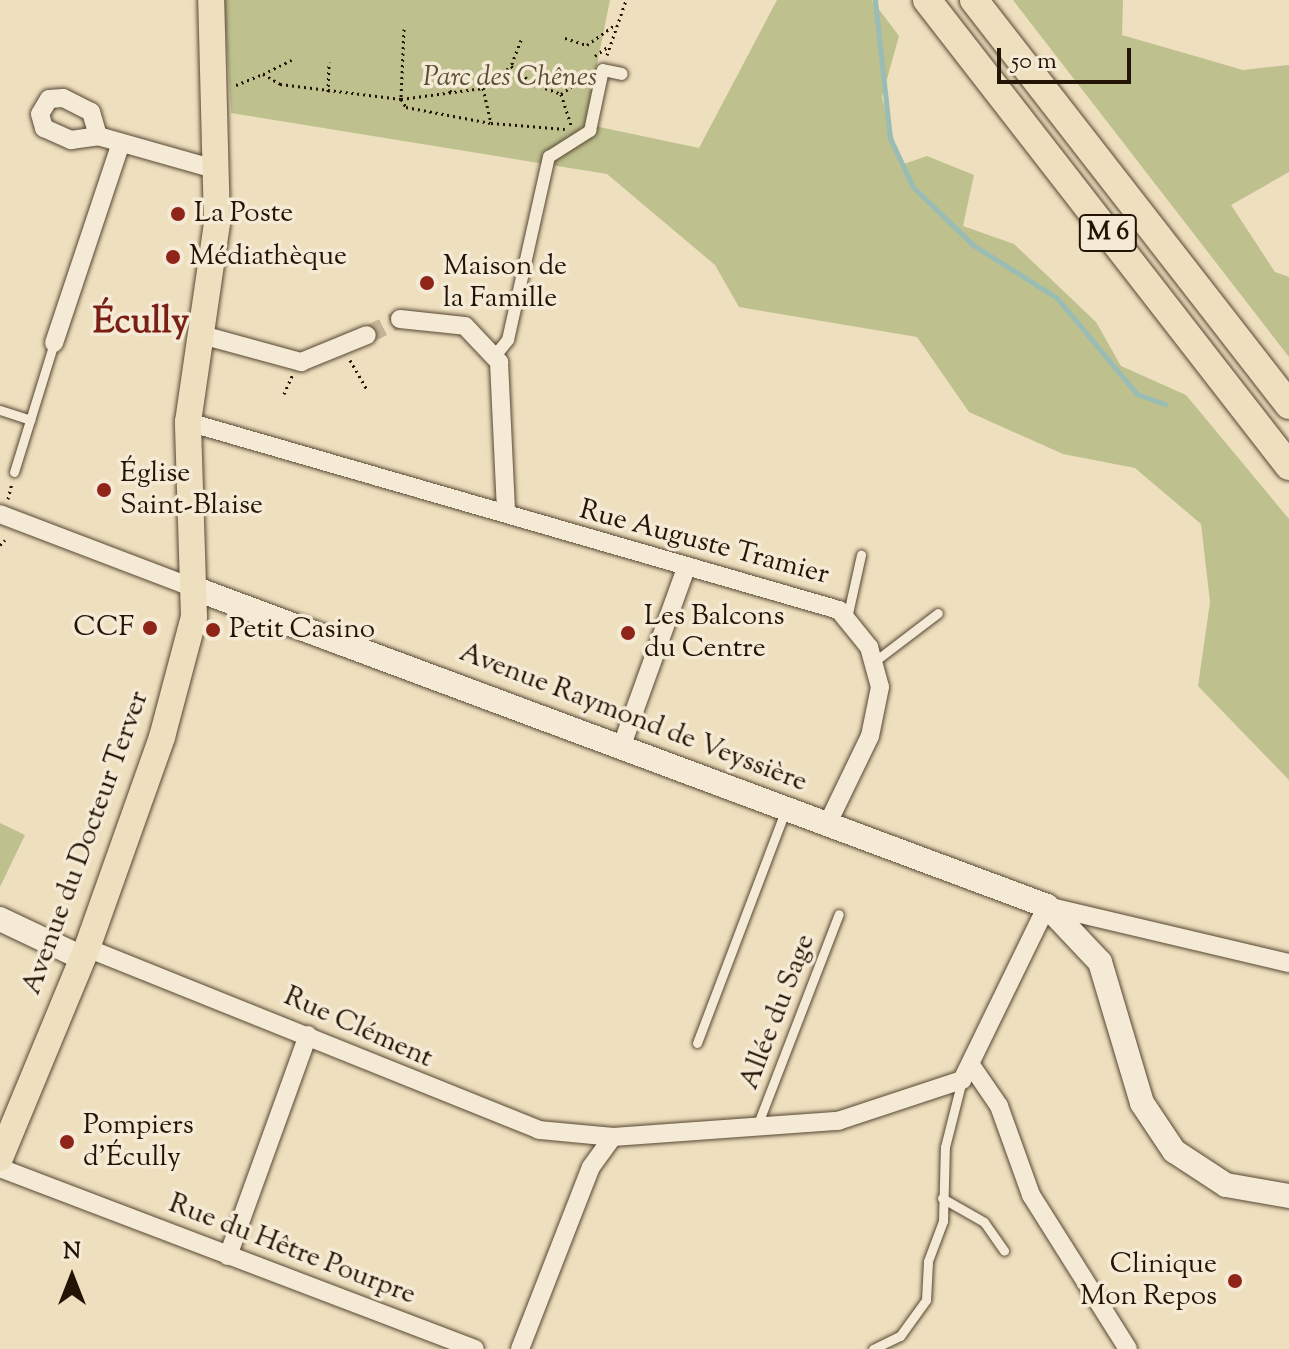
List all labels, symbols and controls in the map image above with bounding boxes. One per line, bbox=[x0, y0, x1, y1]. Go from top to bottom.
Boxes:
scale bar bbox=[1001, 32, 1135, 82]
text: 50 m bbox=[1011, 45, 1057, 79]
park label: Parc des Chênes bbox=[423, 61, 597, 95]
place label: La Poste bbox=[194, 197, 293, 231]
marker: La Poste bbox=[169, 205, 187, 223]
road number: M 6 bbox=[1078, 211, 1138, 255]
place label: Médiathèque bbox=[189, 240, 347, 274]
marker: Médiathèque bbox=[164, 248, 182, 266]
place label: Maison de la Famille bbox=[443, 250, 567, 316]
marker: Maison de la Famille bbox=[418, 274, 436, 292]
district label: Écully bbox=[93, 302, 189, 346]
place label: Église Saint-Blaise bbox=[120, 457, 263, 523]
marker: Église Saint-Blaise bbox=[95, 481, 113, 499]
street label: Rue Auguste Tramier bbox=[576, 494, 832, 592]
place label: Les Balcons du Centre bbox=[644, 600, 785, 666]
place label: CCF bbox=[73, 611, 134, 645]
place label: Petit Casino bbox=[229, 613, 375, 647]
marker: CCF bbox=[141, 619, 159, 637]
marker: Petit Casino bbox=[204, 621, 222, 639]
marker: Les Balcons du Centre bbox=[619, 624, 637, 642]
street label: Avenue Raymond de Veyssière bbox=[454, 636, 812, 800]
street label: Avenue du Docteur Terver bbox=[15, 687, 157, 999]
street label: Allée du Sage bbox=[733, 930, 823, 1094]
street label: Rue Clément bbox=[278, 980, 438, 1076]
place label: Pompiers d'Écully bbox=[83, 1109, 194, 1175]
marker: Pompiers d'Écully bbox=[58, 1133, 76, 1151]
street label: Rue du Hêtre Pourpre bbox=[164, 1187, 420, 1313]
north arrow bbox=[32, 1237, 112, 1317]
text: N bbox=[63, 1237, 81, 1269]
place label: Clinique Mon Repos bbox=[1080, 1248, 1217, 1314]
marker: Clinique Mon Repos bbox=[1224, 1270, 1246, 1292]

